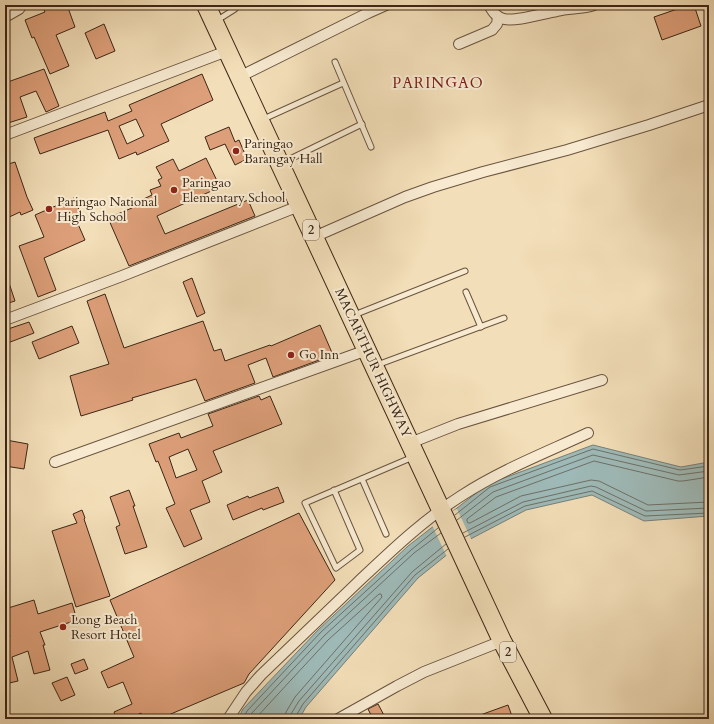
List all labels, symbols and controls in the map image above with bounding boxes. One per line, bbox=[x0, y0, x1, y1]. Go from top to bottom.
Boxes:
district label: PARINGAO bbox=[392, 73, 484, 93]
place label: Paringao Barangay Hall bbox=[244, 135, 323, 168]
marker: Paringao Barangay Hall bbox=[231, 146, 241, 156]
place label: Paringao Elementary School bbox=[182, 174, 286, 207]
marker: Paringao Elementary School bbox=[169, 185, 179, 195]
place label: Paringao National High School bbox=[57, 193, 158, 226]
marker: Paringao National High School bbox=[44, 204, 54, 214]
road number: 2 bbox=[303, 220, 319, 240]
street label: MACARTHUR HIGHWAY bbox=[330, 285, 416, 441]
place label: Go Inn bbox=[299, 346, 340, 364]
marker: Go Inn bbox=[286, 350, 296, 360]
place label: Long Beach Resort Hotel bbox=[71, 611, 142, 644]
marker: Long Beach Resort Hotel bbox=[58, 622, 68, 632]
road number: 2 bbox=[500, 642, 516, 662]

